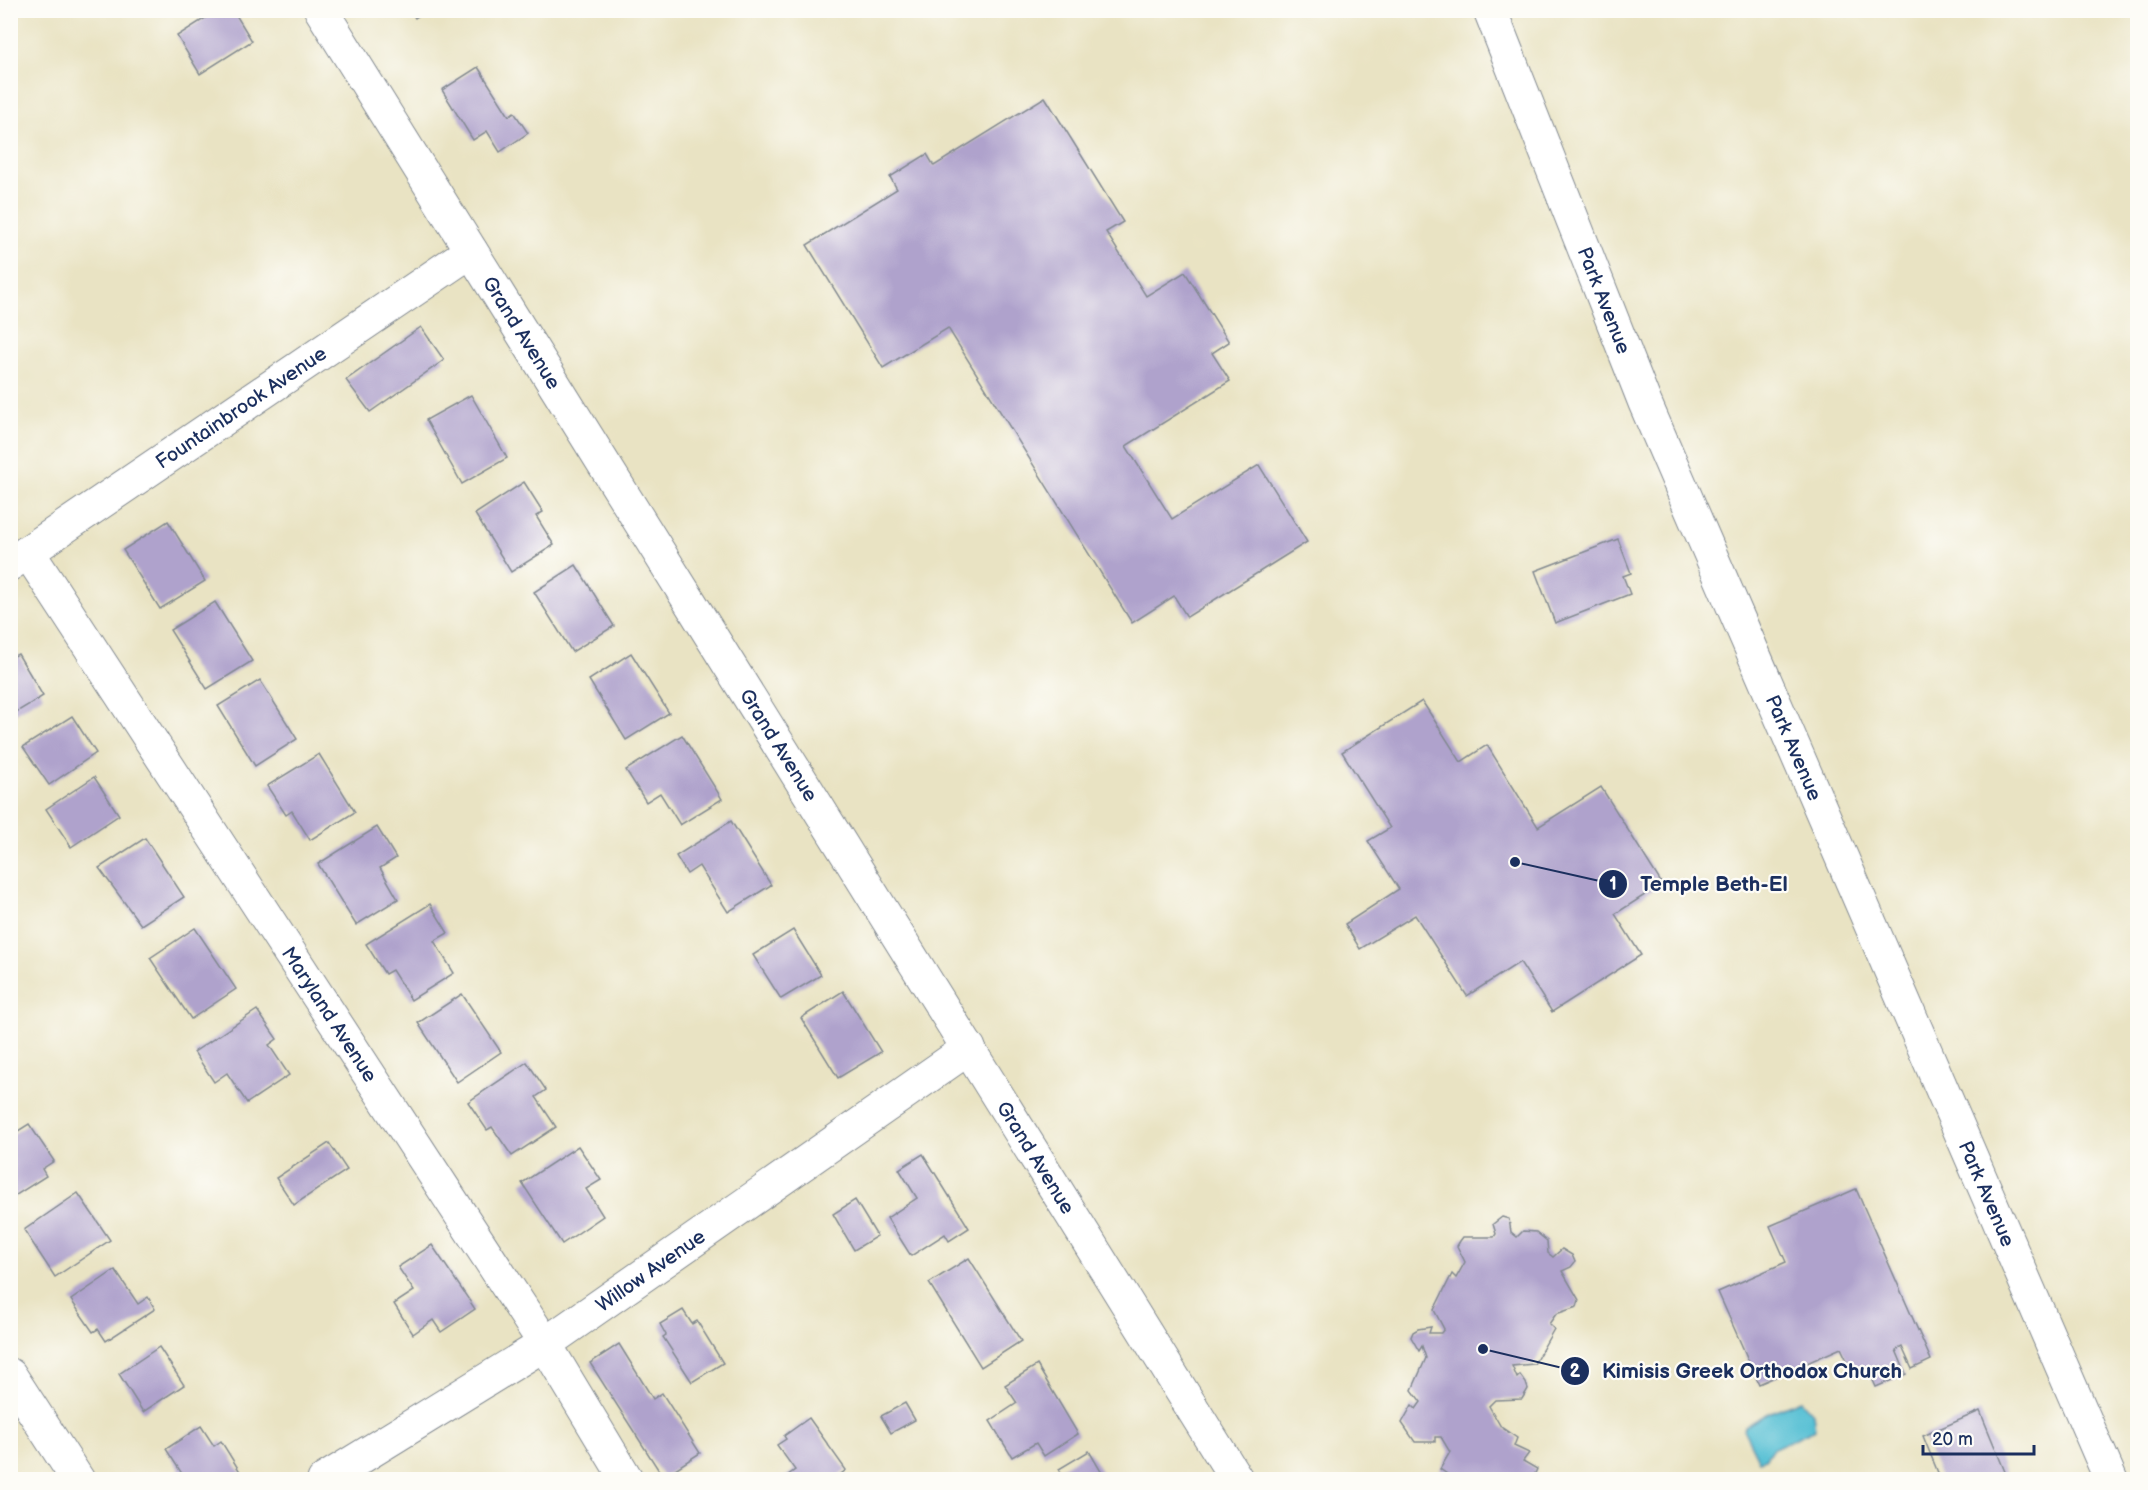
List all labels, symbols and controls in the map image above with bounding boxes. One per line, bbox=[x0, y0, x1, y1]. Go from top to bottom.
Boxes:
street label: Park Avenue bbox=[1572, 244, 1635, 358]
street label: Grand Avenue bbox=[477, 272, 565, 394]
street label: Fountainbrook Avenue bbox=[151, 342, 331, 475]
street label: Grand Avenue bbox=[734, 685, 822, 806]
street label: Park Avenue bbox=[1760, 692, 1827, 805]
callout: Temple Beth-El bbox=[1598, 865, 1800, 904]
text: Temple Beth-El bbox=[1640, 872, 1788, 897]
text: 1 bbox=[1609, 874, 1617, 895]
street label: Maryland Avenue bbox=[276, 943, 382, 1087]
street label: Grand Avenue bbox=[991, 1097, 1079, 1219]
street label: Park Avenue bbox=[1953, 1138, 2020, 1251]
street label: Willow Avenue bbox=[592, 1225, 710, 1318]
callout: Kimisis Greek Orthodox Church bbox=[1560, 1351, 1914, 1390]
text: Kimisis Greek Orthodox Church bbox=[1602, 1359, 1902, 1384]
text: 2 bbox=[1570, 1361, 1581, 1382]
scale bar bbox=[1923, 1418, 2034, 1456]
text: 20 m bbox=[1932, 1429, 1973, 1450]

